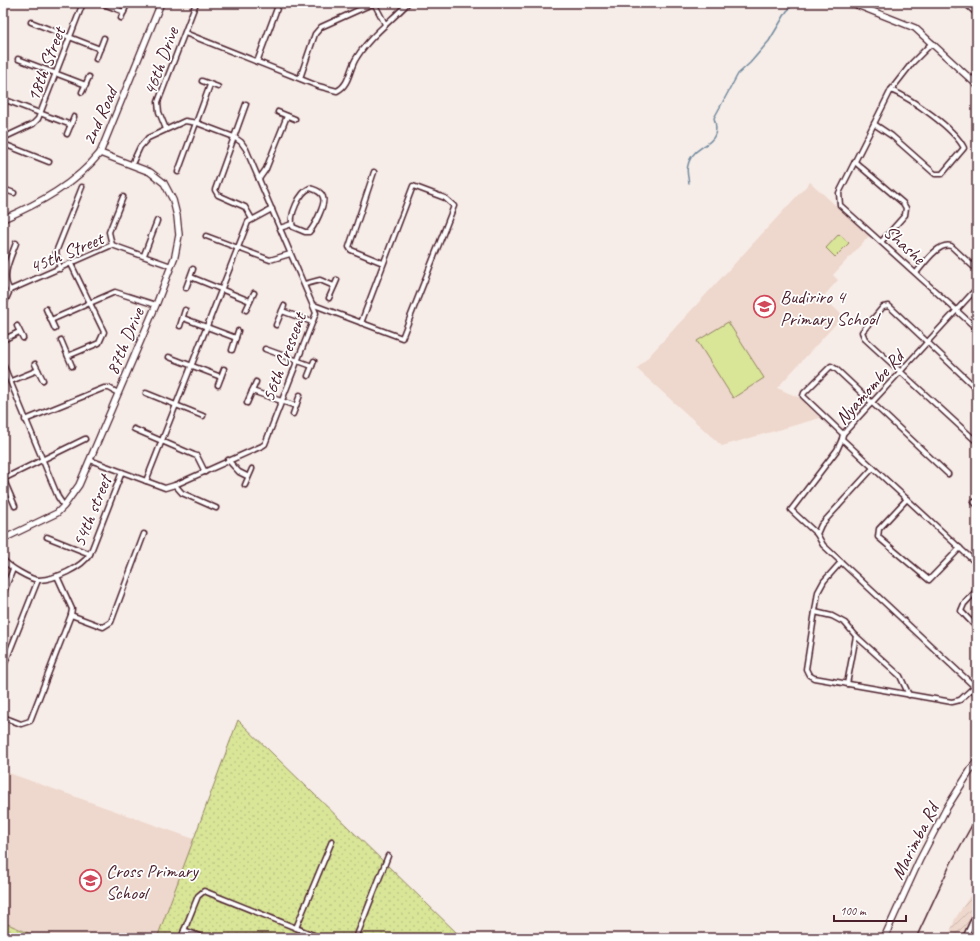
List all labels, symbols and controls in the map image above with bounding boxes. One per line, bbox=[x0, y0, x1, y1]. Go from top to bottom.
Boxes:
street label: 18th Street bbox=[21, 22, 72, 105]
street label: 46th Drive bbox=[138, 22, 185, 99]
street label: 2nd Road bbox=[77, 81, 124, 149]
street label: Shashe bbox=[878, 220, 932, 271]
street label: 45th Street bbox=[26, 226, 108, 279]
place label: Budiriro 4 Primary School bbox=[780, 285, 881, 331]
school or university icon: Budiriro 4 Primary School bbox=[751, 294, 777, 320]
street label: 87th Drive bbox=[100, 303, 150, 379]
street label: 56th Crescent bbox=[256, 308, 312, 405]
street label: Nyamombe Rd bbox=[830, 343, 912, 430]
street label: 54th street bbox=[67, 470, 118, 551]
street label: Marimba Rd bbox=[886, 796, 946, 883]
place label: Cross Primary School bbox=[106, 859, 199, 905]
school or university icon: Cross Primary School bbox=[78, 868, 104, 894]
scale bar bbox=[834, 897, 906, 923]
text: 100 m bbox=[840, 903, 867, 919]

